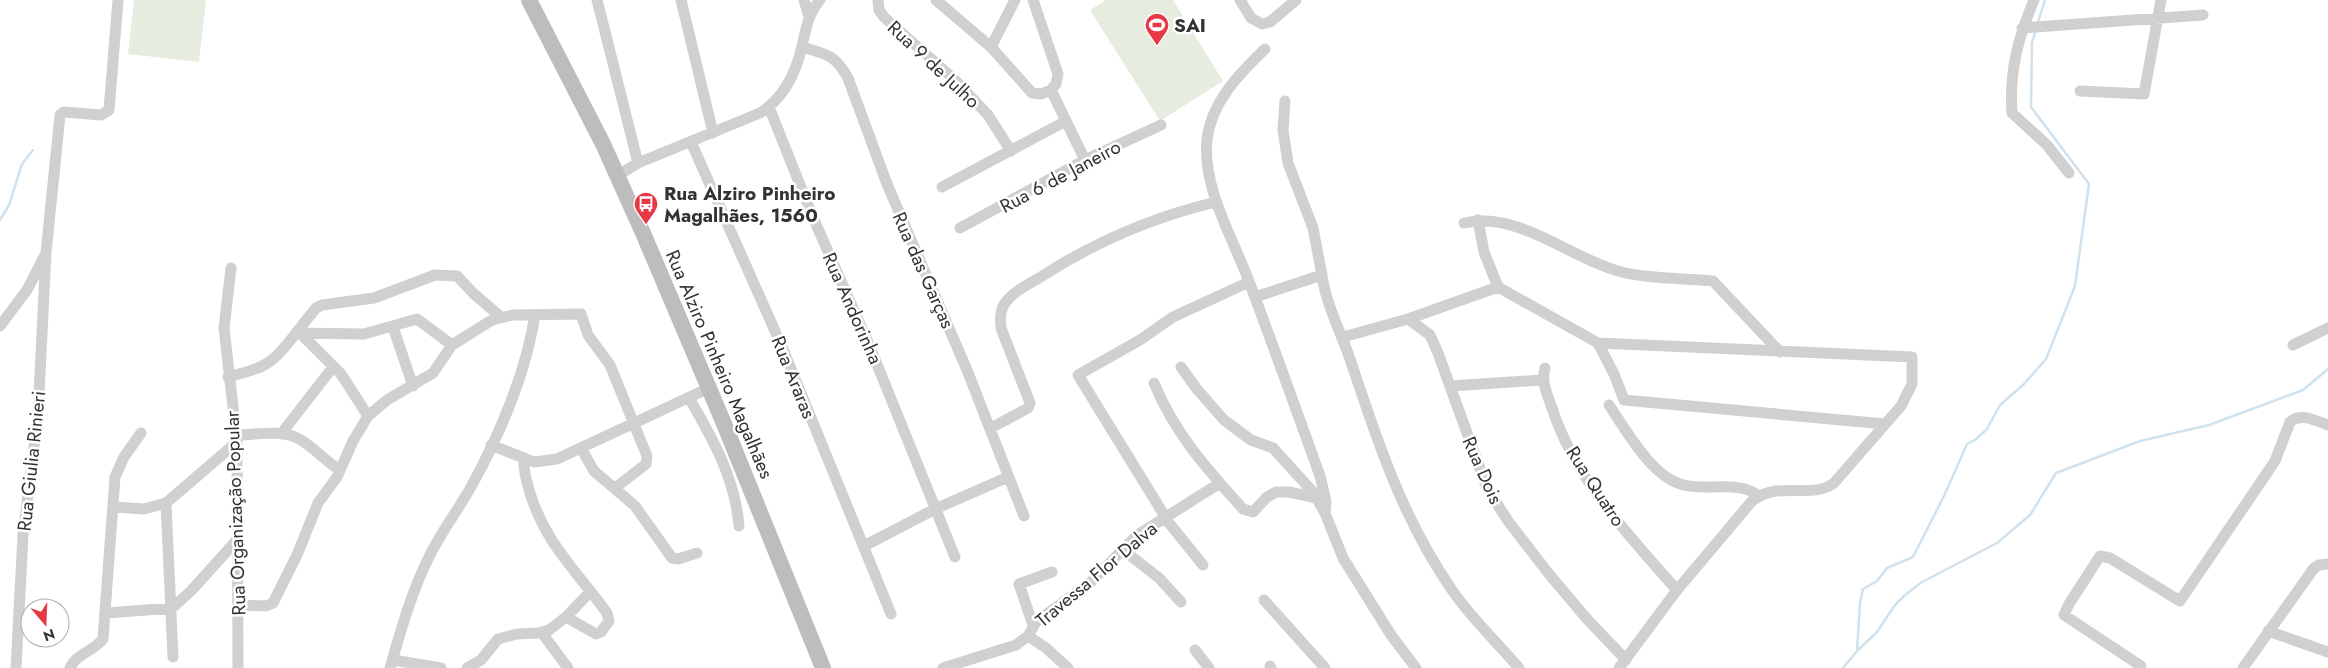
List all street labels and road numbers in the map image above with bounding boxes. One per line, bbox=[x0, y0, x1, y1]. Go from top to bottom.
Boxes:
street label: Rua 9 de Julho bbox=[881, 14, 986, 114]
street label: Rua 6 de Janeiro bbox=[995, 133, 1125, 220]
street label: Rua das Garças bbox=[886, 208, 961, 333]
street label: Rua Alziro Pinheiro Magalhães bbox=[659, 246, 780, 483]
street label: Rua Andorinha bbox=[816, 248, 889, 368]
street label: Rua Araras bbox=[765, 332, 822, 423]
street label: Rua Giulia Rinieri bbox=[11, 390, 52, 533]
street label: Rua Organização Popular bbox=[218, 410, 253, 616]
street label: Rua Dois bbox=[1456, 432, 1510, 509]
street label: Rua Quatro bbox=[1560, 441, 1632, 532]
street label: Travessa Flor Dalva bbox=[1030, 515, 1163, 633]

